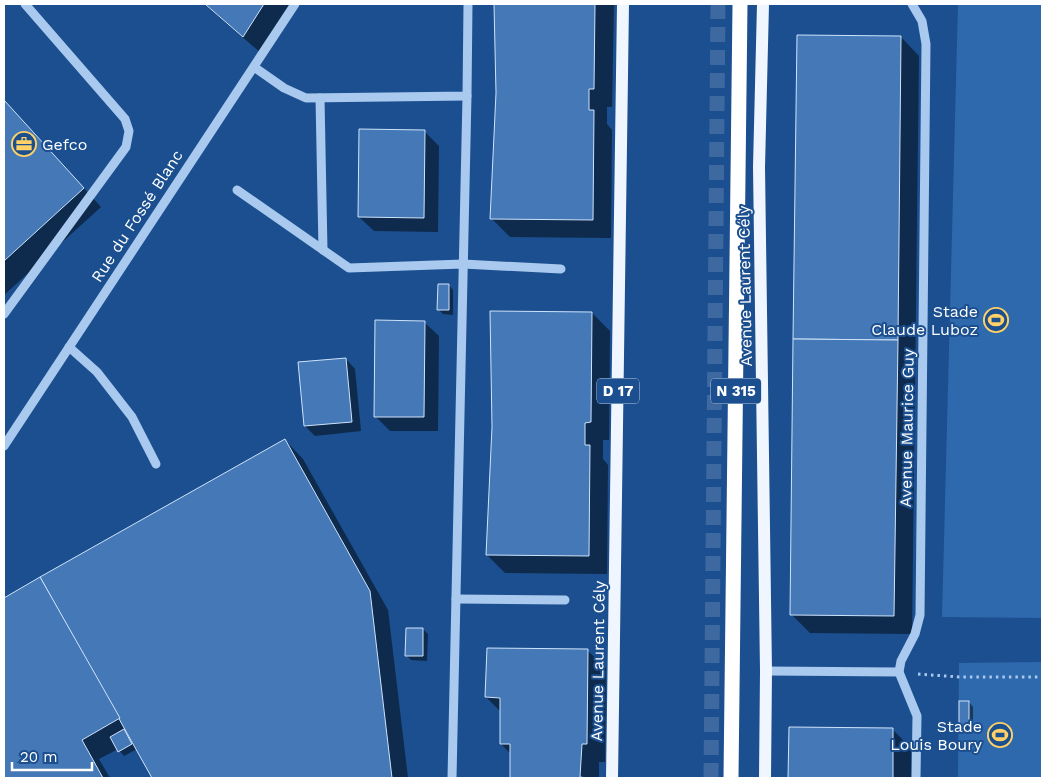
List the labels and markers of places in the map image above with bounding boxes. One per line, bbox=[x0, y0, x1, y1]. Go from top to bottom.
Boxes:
office icon: Gefco bbox=[11, 131, 37, 157]
place label: Gefco bbox=[42, 135, 87, 154]
place label: Stade Claude Luboz bbox=[871, 302, 978, 339]
sports icon: Stade Claude Luboz bbox=[983, 307, 1009, 333]
place label: Stade Louis Boury bbox=[890, 717, 983, 754]
sports icon: Stade Louis Boury bbox=[987, 722, 1013, 748]

